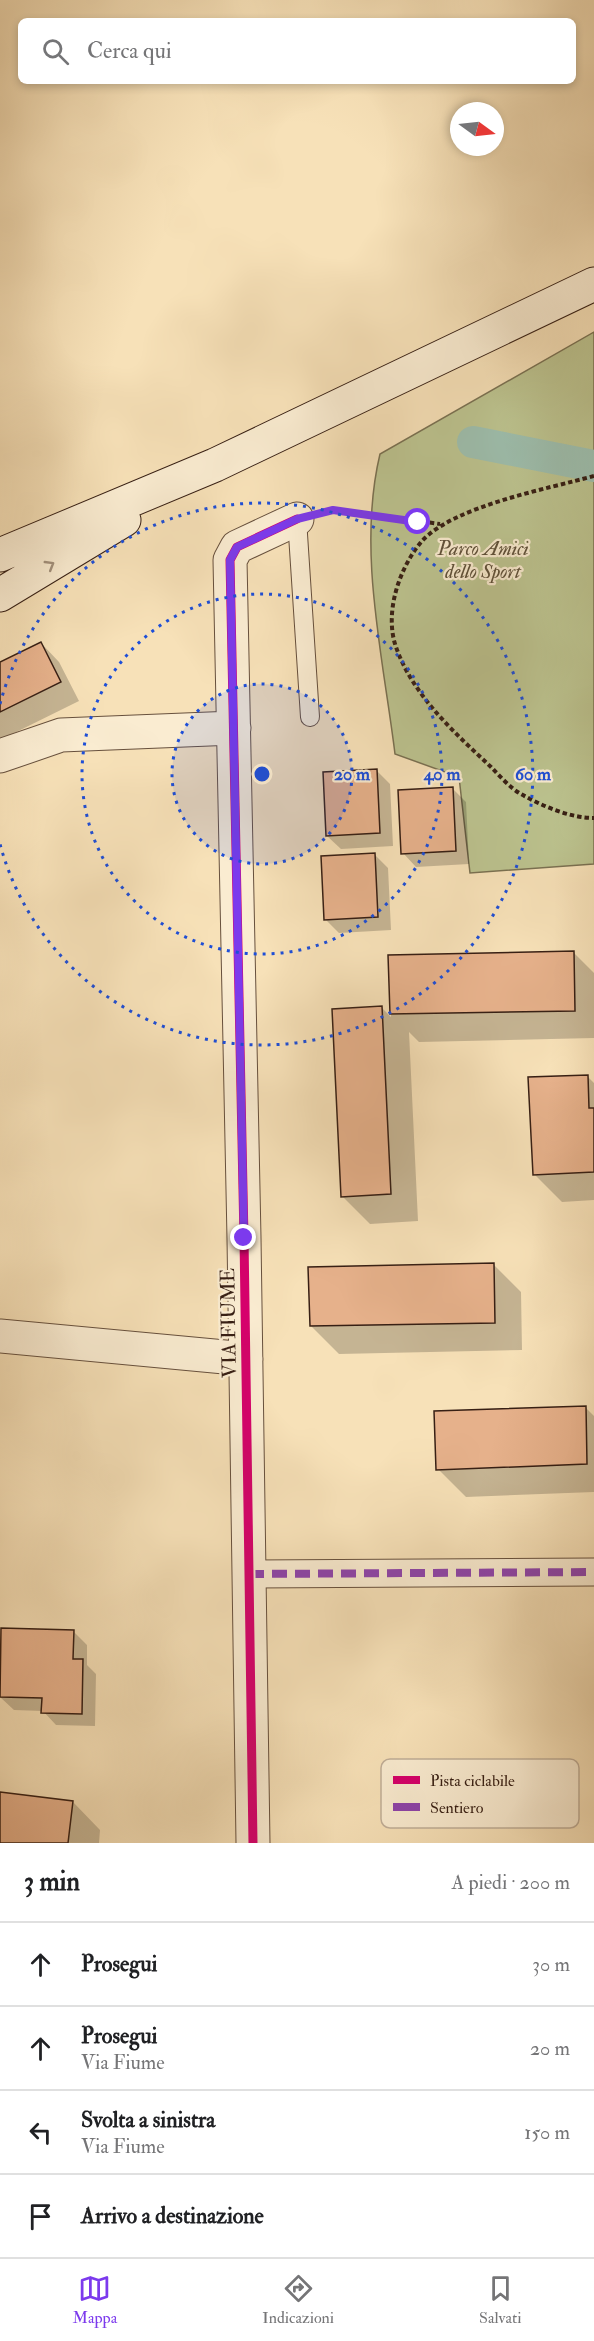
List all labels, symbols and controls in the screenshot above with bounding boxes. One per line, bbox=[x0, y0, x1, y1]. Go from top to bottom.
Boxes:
search box bbox=[18, 18, 576, 84]
icon: search bbox=[39, 35, 72, 68]
text: Cerca qui bbox=[87, 37, 172, 65]
north arrow bbox=[450, 102, 504, 156]
route start bbox=[404, 508, 430, 534]
park label: Parco Amici dello Sport bbox=[436, 536, 529, 584]
one-way arrow bbox=[44, 560, 54, 572]
text: 20 m bbox=[334, 763, 371, 786]
text: 40 m bbox=[423, 763, 461, 786]
text: 60 m bbox=[515, 763, 552, 786]
centre of rings bbox=[252, 764, 272, 784]
route end bbox=[230, 1224, 256, 1250]
street label: VIA FIUME bbox=[215, 1268, 242, 1378]
legend bbox=[381, 1759, 579, 1828]
text: Pista ciclabile bbox=[430, 1771, 515, 1791]
text: Sentiero bbox=[430, 1798, 484, 1818]
text: 3 min bbox=[24, 1866, 80, 1898]
text: A piedi · 200 m bbox=[452, 1870, 570, 1895]
icon: ahead bbox=[24, 1948, 57, 1981]
text: Prosegui bbox=[81, 1950, 157, 1978]
text: 30 m bbox=[532, 1952, 570, 1977]
text: Prosegui bbox=[81, 2022, 157, 2050]
icon: ahead bbox=[24, 2032, 57, 2065]
text: 20 m bbox=[530, 2036, 570, 2061]
text: Via Fiume bbox=[81, 2050, 165, 2075]
text: Svolta a sinistra bbox=[81, 2106, 215, 2134]
icon: left bbox=[24, 2116, 57, 2149]
text: 150 m bbox=[524, 2120, 570, 2145]
text: Via Fiume bbox=[81, 2134, 165, 2159]
icon: arrive bbox=[24, 2200, 57, 2233]
text: Arrivo a destinazione bbox=[81, 2202, 264, 2230]
tab: Mappa bbox=[73, 2272, 117, 2328]
tab: Indicazioni bbox=[262, 2272, 334, 2328]
tab: Salvati bbox=[479, 2272, 521, 2328]

